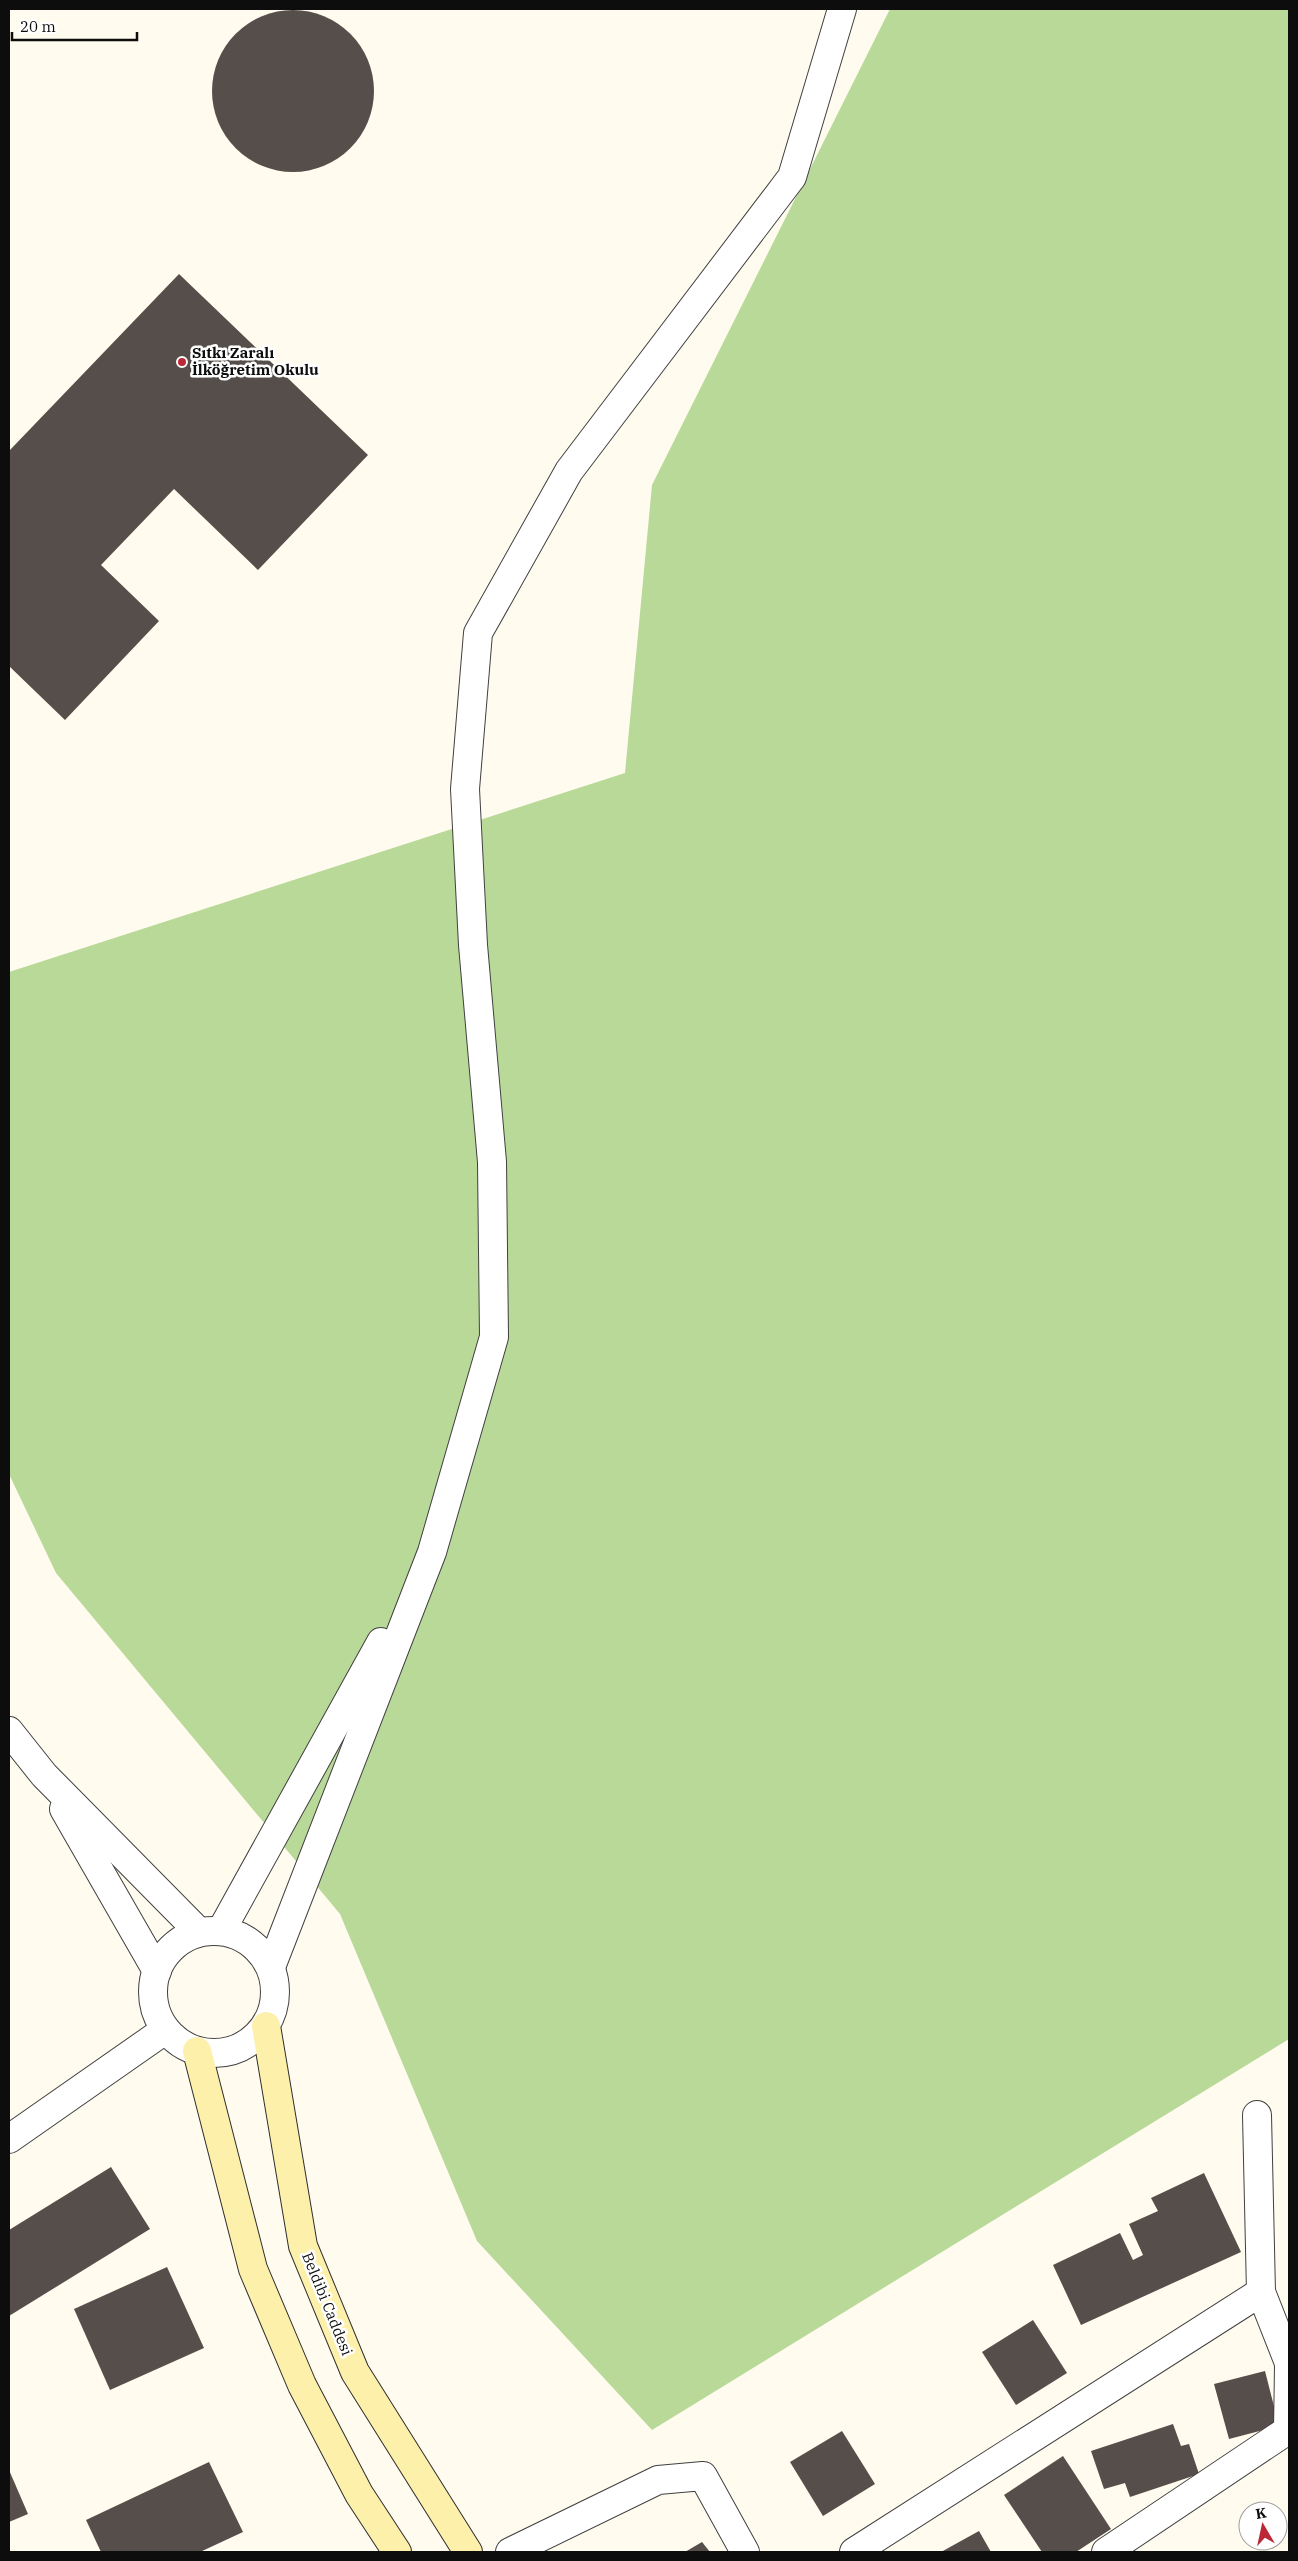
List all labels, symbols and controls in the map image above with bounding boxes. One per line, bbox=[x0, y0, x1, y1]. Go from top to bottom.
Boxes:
scale bar bbox=[12, 10, 138, 42]
text: 20 m bbox=[20, 17, 56, 36]
place label: Sıtkı Zaralı İlköğretim Okulu bbox=[192, 343, 319, 379]
marker: Sıtkı Zaralı İlköğretim Okulu bbox=[176, 356, 188, 368]
street label: Beldibi Caddesi bbox=[298, 2249, 357, 2358]
north arrow bbox=[1238, 2501, 1288, 2551]
text: K bbox=[1254, 2503, 1268, 2523]

